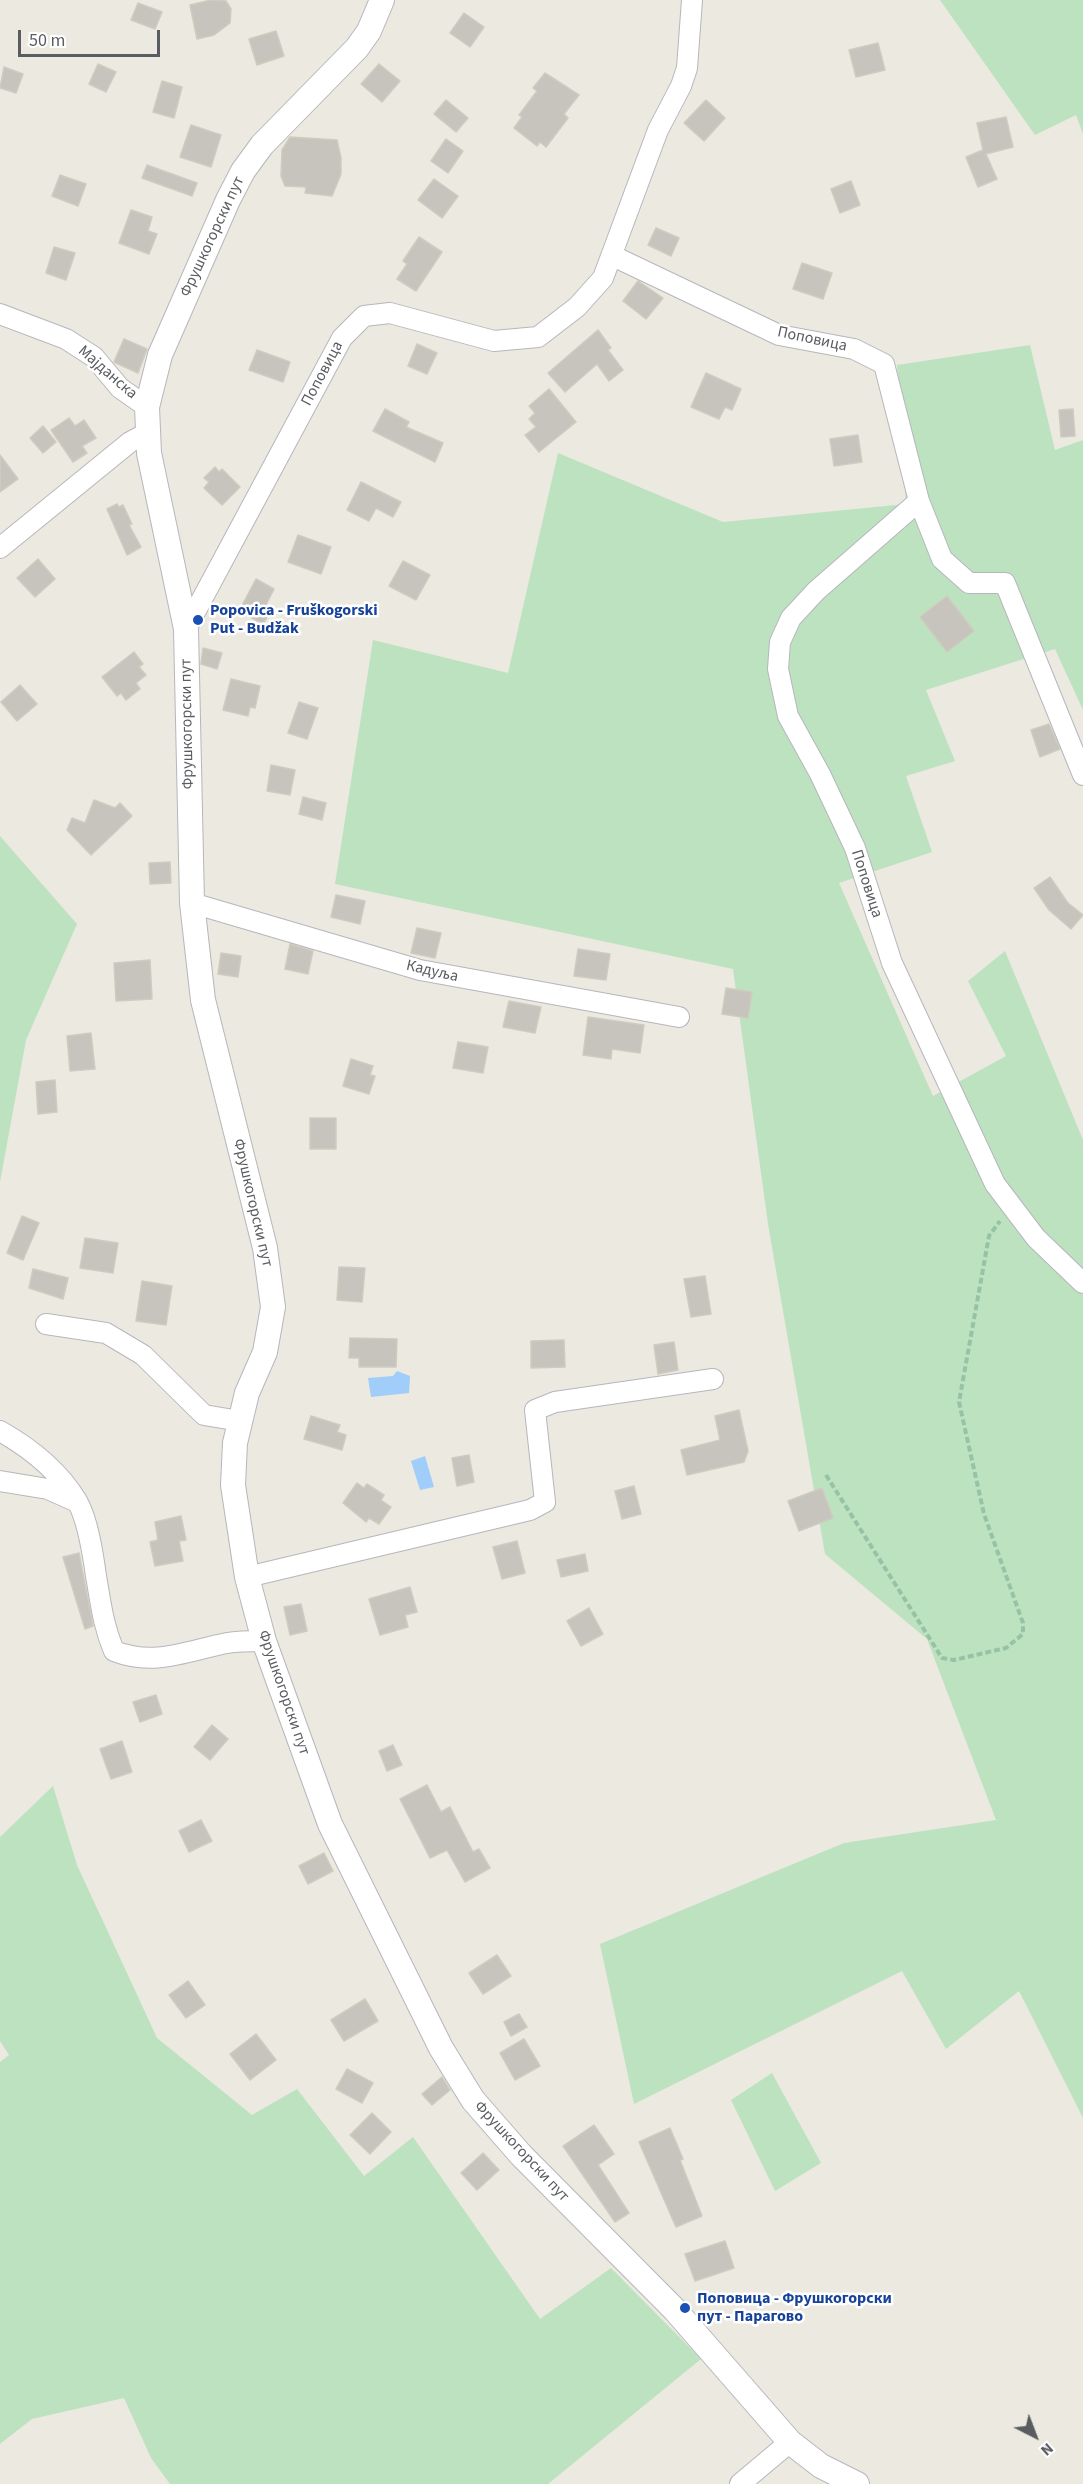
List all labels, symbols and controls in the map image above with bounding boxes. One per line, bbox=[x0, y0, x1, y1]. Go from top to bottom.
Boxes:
scale bar bbox=[21, 18, 164, 56]
text: 50 m bbox=[29, 28, 65, 53]
street label: Фрушкогорски пут bbox=[177, 174, 249, 300]
street label: Поповица bbox=[775, 323, 849, 357]
street label: Поповица bbox=[298, 338, 348, 410]
street label: Мајданска bbox=[73, 342, 141, 404]
place label: Popovica - Fruškogorski Put - Budžak bbox=[210, 601, 378, 639]
marker: Popovica - Fruškogorski Put - Budžak bbox=[191, 613, 205, 627]
street label: Фрушкогорски пут bbox=[177, 658, 199, 790]
street label: Поповица bbox=[846, 847, 886, 921]
street label: Кадуља bbox=[404, 957, 460, 987]
street label: Фрушкогорски пут bbox=[228, 1137, 276, 1269]
street label: Фрушкогорски пут bbox=[253, 1628, 313, 1758]
street label: Фрушкогорски пут bbox=[469, 2098, 573, 2206]
place label: Поповица - Фрушкогорски пут - Парагово bbox=[697, 2289, 892, 2327]
marker: Поповица - Фрушкогорски пут - Парагово bbox=[678, 2301, 692, 2315]
north arrow bbox=[1005, 2406, 1065, 2466]
text: N bbox=[1036, 2438, 1058, 2461]

